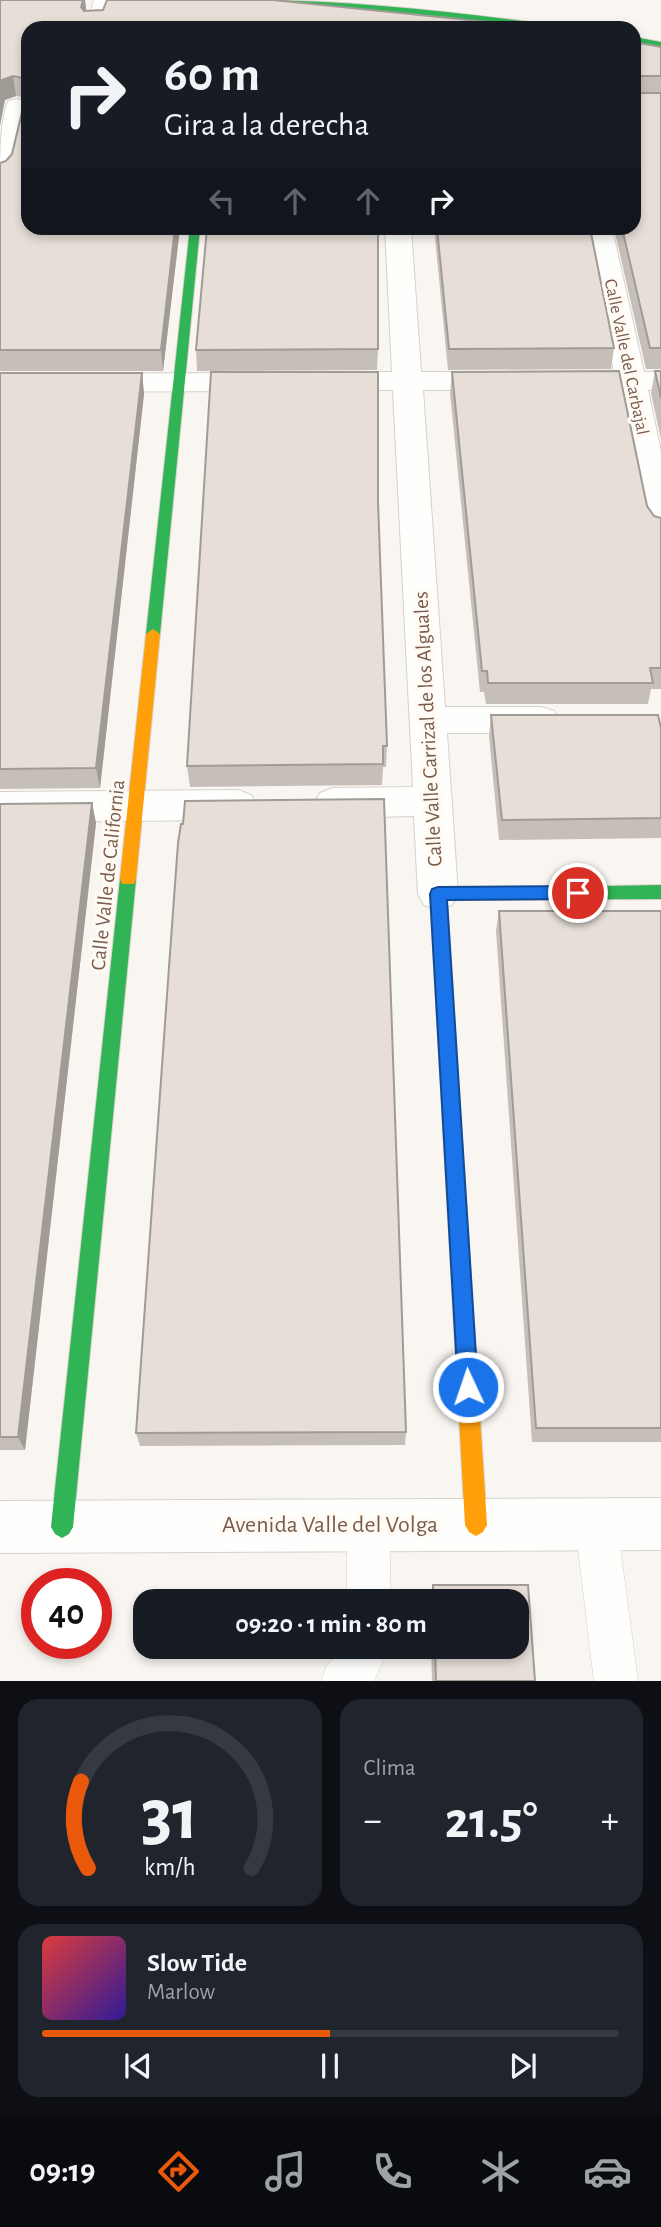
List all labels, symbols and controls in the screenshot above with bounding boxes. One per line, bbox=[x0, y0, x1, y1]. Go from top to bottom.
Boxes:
icon: right bbox=[49, 49, 140, 140]
text: 60 m bbox=[164, 51, 260, 100]
text: Gira a la derecha bbox=[164, 109, 369, 141]
icon: left bbox=[203, 182, 241, 220]
icon: ahead bbox=[276, 182, 314, 220]
icon: ahead bbox=[349, 182, 387, 220]
icon: right bbox=[422, 182, 460, 220]
street label: Calle Valle del Carbajal bbox=[601, 277, 651, 437]
street label: Calle Valle Carrizal de los Alguales bbox=[410, 591, 446, 867]
street label: Calle Valle de California bbox=[88, 778, 128, 971]
pin bbox=[548, 863, 608, 923]
icon: arrive bbox=[559, 874, 597, 912]
position arrow bbox=[431, 1350, 505, 1424]
street label: Avenida Valle del Volga bbox=[222, 1513, 438, 1537]
speed limit sign: 40 bbox=[21, 1568, 112, 1659]
text: 09:20 · 1 min · 80 m bbox=[235, 1611, 427, 1637]
text: Clima bbox=[364, 1757, 416, 1780]
text: 31 bbox=[141, 1781, 199, 1854]
text: 21.5° bbox=[445, 1795, 538, 1847]
text: − bbox=[364, 1802, 382, 1840]
text: + bbox=[601, 1802, 619, 1840]
text: km/h bbox=[144, 1855, 196, 1880]
text: Slow Tide bbox=[147, 1950, 247, 1976]
text: Marlow bbox=[147, 1981, 215, 2004]
icon: previous bbox=[119, 2047, 157, 2085]
icon: pause bbox=[311, 2047, 349, 2085]
icon: next bbox=[504, 2047, 542, 2085]
icon: directions bbox=[154, 2147, 203, 2196]
icon: music bbox=[261, 2147, 310, 2196]
icon: phone bbox=[368, 2147, 417, 2196]
icon: climate bbox=[476, 2147, 525, 2196]
icon: car bbox=[583, 2147, 632, 2196]
text: 09:19 bbox=[29, 2155, 96, 2187]

